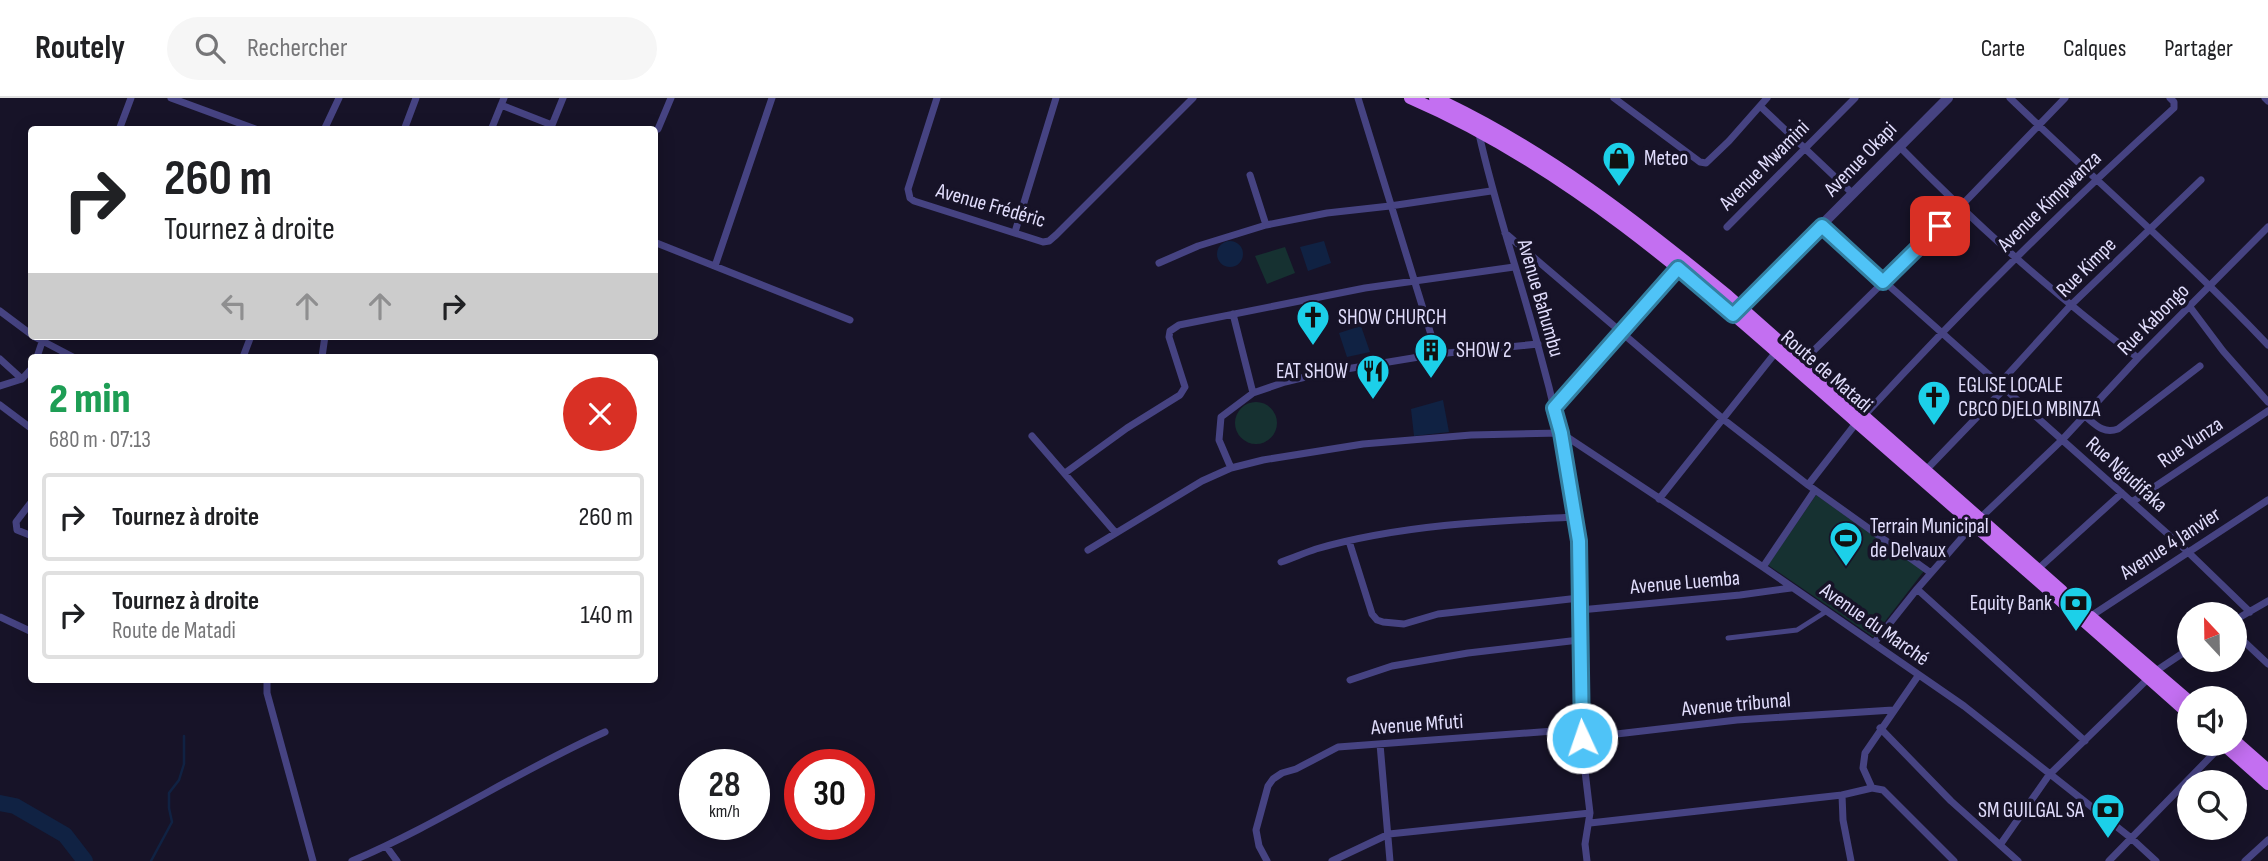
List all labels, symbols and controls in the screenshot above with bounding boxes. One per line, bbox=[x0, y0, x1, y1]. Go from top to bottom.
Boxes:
search box bbox=[167, 17, 657, 80]
text: Routely bbox=[35, 28, 125, 68]
icon: search bbox=[191, 29, 229, 67]
text: Rechercher bbox=[247, 33, 348, 64]
text: Carte bbox=[1981, 34, 2025, 63]
text: Calques bbox=[2063, 34, 2126, 63]
text: Partager bbox=[2164, 34, 2233, 63]
street label: Avenue Mwamini bbox=[1713, 115, 1815, 216]
street label: Avenue Okapi bbox=[1818, 117, 1902, 202]
shop icon: Meteo bbox=[1600, 139, 1638, 188]
place label: Meteo bbox=[1644, 146, 1688, 171]
street label: Avenue Kimpwanza bbox=[1992, 146, 2106, 258]
text: 260 m bbox=[164, 150, 272, 209]
icon: right bbox=[49, 154, 140, 245]
street label: Avenue Frédéric bbox=[932, 178, 1048, 233]
pin bbox=[1910, 196, 1970, 256]
icon: arrive bbox=[1921, 207, 1959, 245]
text: Tournez à droite bbox=[164, 210, 335, 249]
street label: Rue Kimpe bbox=[2051, 232, 2121, 302]
street label: Avenue Bahumbu bbox=[1512, 236, 1569, 360]
street label: Rue Kabongo bbox=[2112, 278, 2194, 360]
icon: left bbox=[215, 287, 253, 325]
icon: ahead bbox=[288, 287, 326, 325]
icon: ahead bbox=[361, 287, 399, 325]
icon: right bbox=[434, 287, 472, 325]
church icon: SHOW CHURCH bbox=[1294, 298, 1332, 347]
place label: SHOW CHURCH bbox=[1338, 305, 1447, 330]
street label: Route de Matadi bbox=[1776, 325, 1878, 418]
building icon: SHOW 2 bbox=[1412, 331, 1450, 380]
place label: SHOW 2 bbox=[1456, 338, 1512, 363]
restaurant icon: EAT SHOW bbox=[1354, 352, 1392, 401]
place label: EAT SHOW bbox=[1276, 359, 1348, 384]
place label: EGLISE LOCALE CBCO DJELO MBINZA bbox=[1958, 373, 2101, 422]
text: 2 min bbox=[49, 374, 130, 425]
button: close bbox=[563, 377, 637, 451]
church icon: EGLISE LOCALE CBCO DJELO MBINZA bbox=[1915, 378, 1953, 427]
street label: Rue Vunza bbox=[2153, 412, 2227, 473]
text: 680 m · 07:13 bbox=[49, 426, 151, 454]
street label: Rue Ngudifaka bbox=[2081, 431, 2172, 517]
icon: right bbox=[53, 498, 91, 536]
text: Tournez à droite bbox=[112, 502, 259, 533]
text: 260 m bbox=[578, 502, 633, 533]
street label: Avenue 4 Janvier bbox=[2115, 502, 2225, 586]
place label: Terrain Municipal de Delvaux bbox=[1870, 514, 1989, 563]
sports icon: Terrain Municipal de Delvaux bbox=[1827, 519, 1865, 568]
street label: Avenue Luemba bbox=[1628, 565, 1741, 600]
street label: Avenue du Marché bbox=[1814, 577, 1934, 671]
bank icon: Equity Bank bbox=[2057, 584, 2095, 633]
text: Tournez à droite bbox=[112, 586, 259, 617]
place label: Equity Bank bbox=[1970, 591, 2052, 616]
icon: right bbox=[53, 596, 91, 634]
text: 140 m bbox=[581, 600, 633, 631]
north arrow bbox=[2177, 602, 2247, 672]
map controls bbox=[2177, 602, 2247, 840]
text: Route de Matadi bbox=[112, 617, 236, 645]
button: sound bbox=[2177, 686, 2247, 756]
street label: Avenue tribunal bbox=[1679, 687, 1792, 722]
position arrow bbox=[1545, 701, 1619, 775]
street label: Avenue Mfuti bbox=[1369, 709, 1464, 740]
speed limit sign: 30 bbox=[784, 749, 875, 840]
text: 28 bbox=[709, 764, 740, 807]
button: search bbox=[2177, 770, 2247, 840]
bank icon: SM GUILGAL SA bbox=[2089, 791, 2127, 840]
place label: SM GUILGAL SA bbox=[1978, 798, 2085, 823]
text: km/h bbox=[709, 801, 740, 822]

